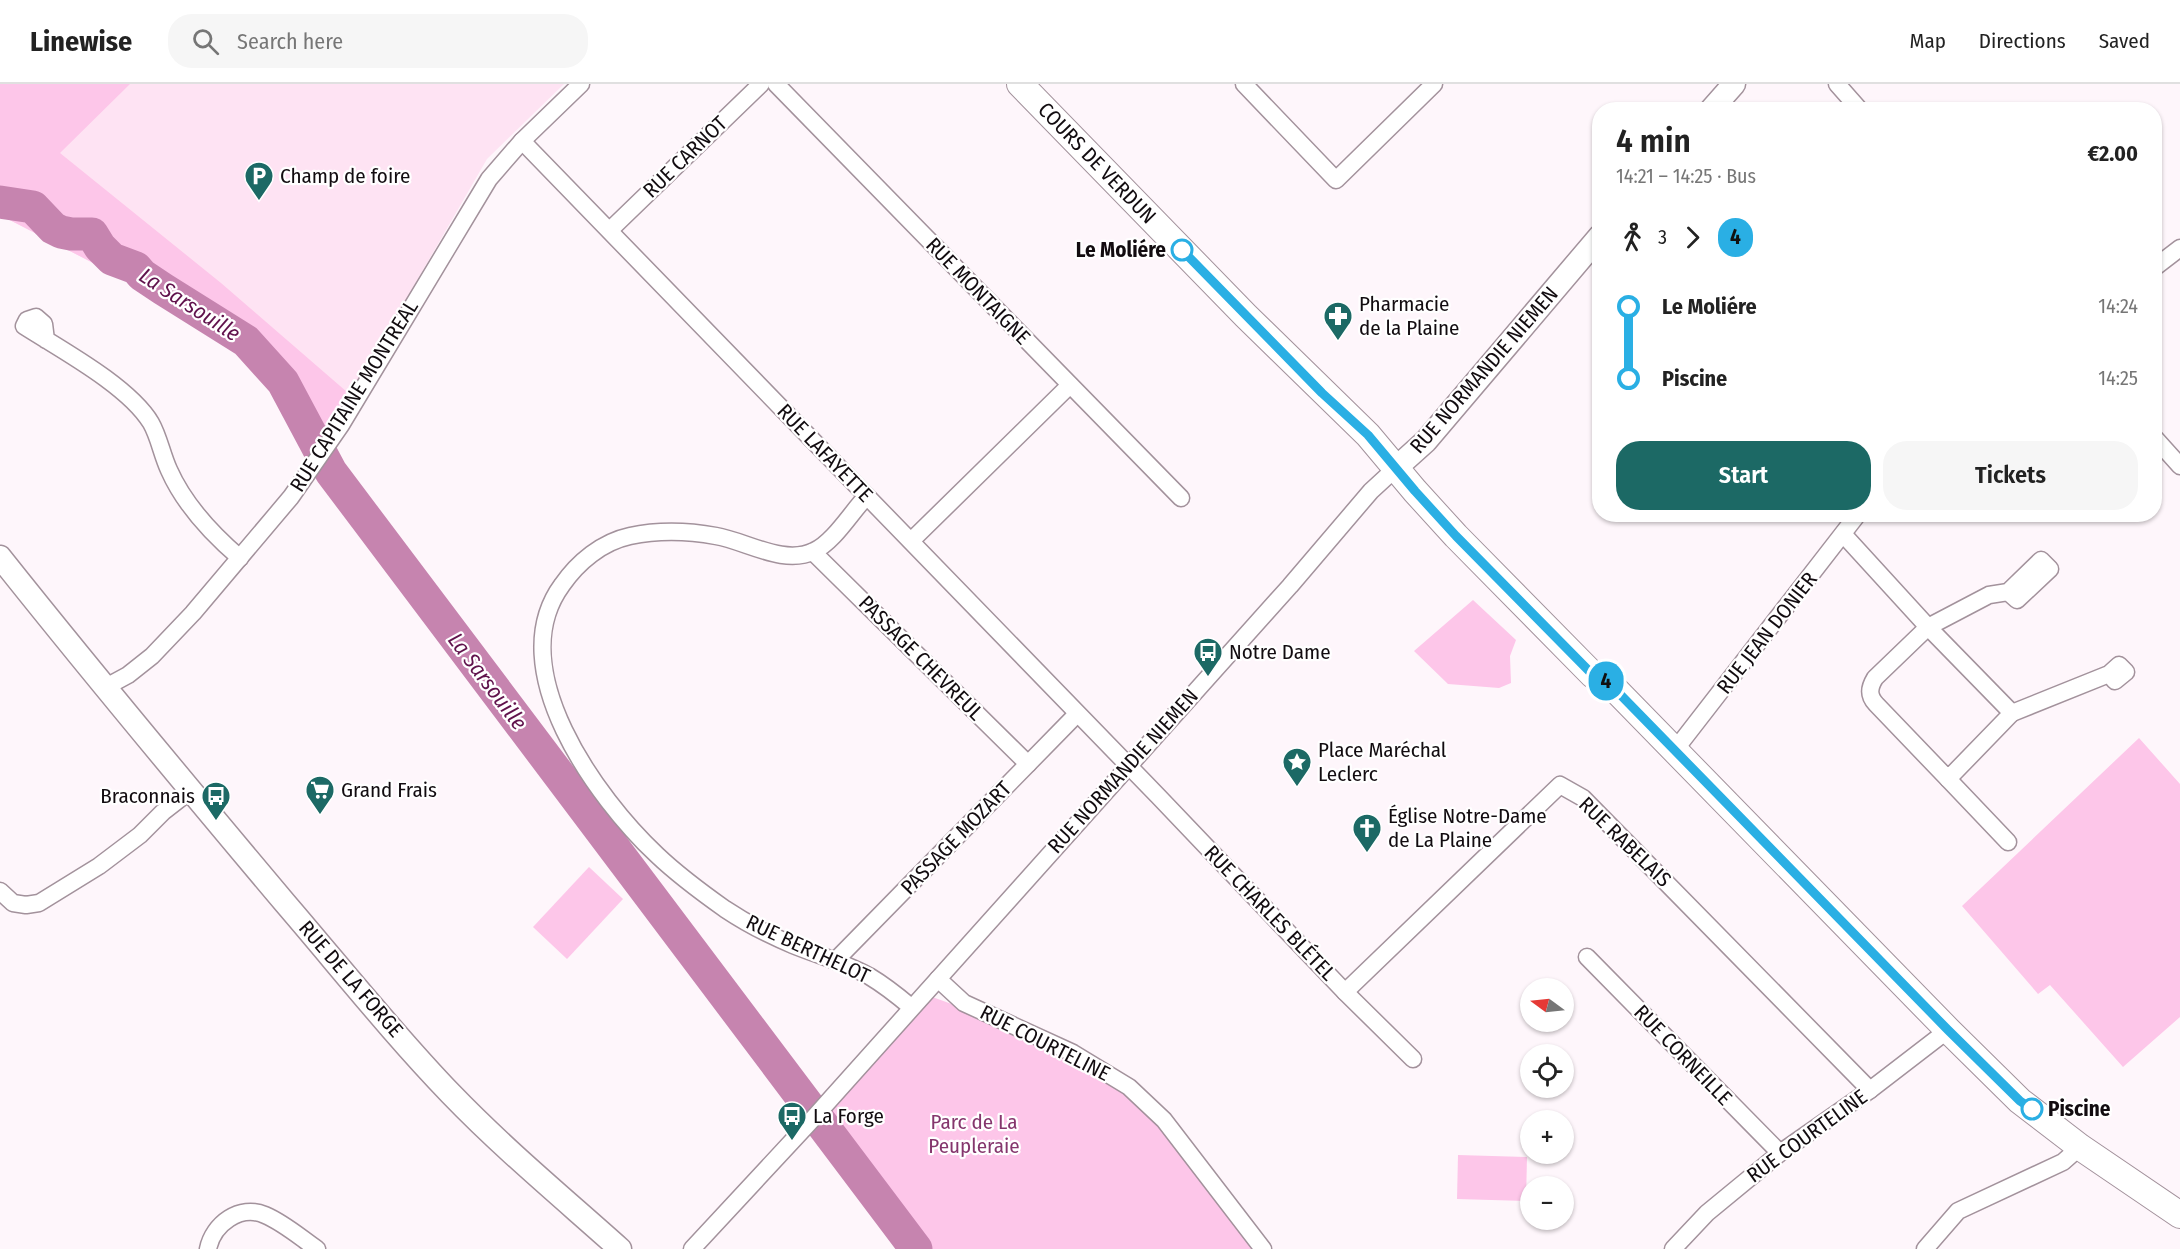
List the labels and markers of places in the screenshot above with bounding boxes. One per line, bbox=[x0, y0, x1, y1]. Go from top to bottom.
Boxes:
parking icon: Champ de foire bbox=[243, 160, 275, 202]
place label: Champ de foire bbox=[280, 163, 410, 189]
place label: Le Moliére bbox=[1076, 237, 1166, 263]
marker: Le Moliére bbox=[1171, 239, 1193, 261]
place label: Pharmacie de la Plaine bbox=[1359, 291, 1459, 341]
pharmacy icon: Pharmacie de la Plaine bbox=[1322, 300, 1354, 342]
bus stop icon: Notre Dame bbox=[1192, 636, 1224, 678]
place label: Notre Dame bbox=[1229, 639, 1331, 665]
place label: Place Maréchal Leclerc bbox=[1318, 737, 1447, 787]
place icon: Place Maréchal Leclerc bbox=[1281, 746, 1313, 788]
supermarket icon: Grand Frais bbox=[304, 774, 336, 816]
place label: Grand Frais bbox=[341, 777, 437, 803]
bus stop icon: Braconnais bbox=[200, 780, 232, 822]
place label: Braconnais bbox=[100, 783, 195, 809]
place label: Église Notre-Dame de La Plaine bbox=[1388, 803, 1547, 853]
church icon: Église Notre-Dame de La Plaine bbox=[1351, 812, 1383, 854]
place label: Piscine bbox=[2048, 1096, 2111, 1122]
marker: Piscine bbox=[2021, 1098, 2043, 1120]
bus stop icon: La Forge bbox=[776, 1100, 808, 1142]
place label: La Forge bbox=[813, 1103, 884, 1129]

